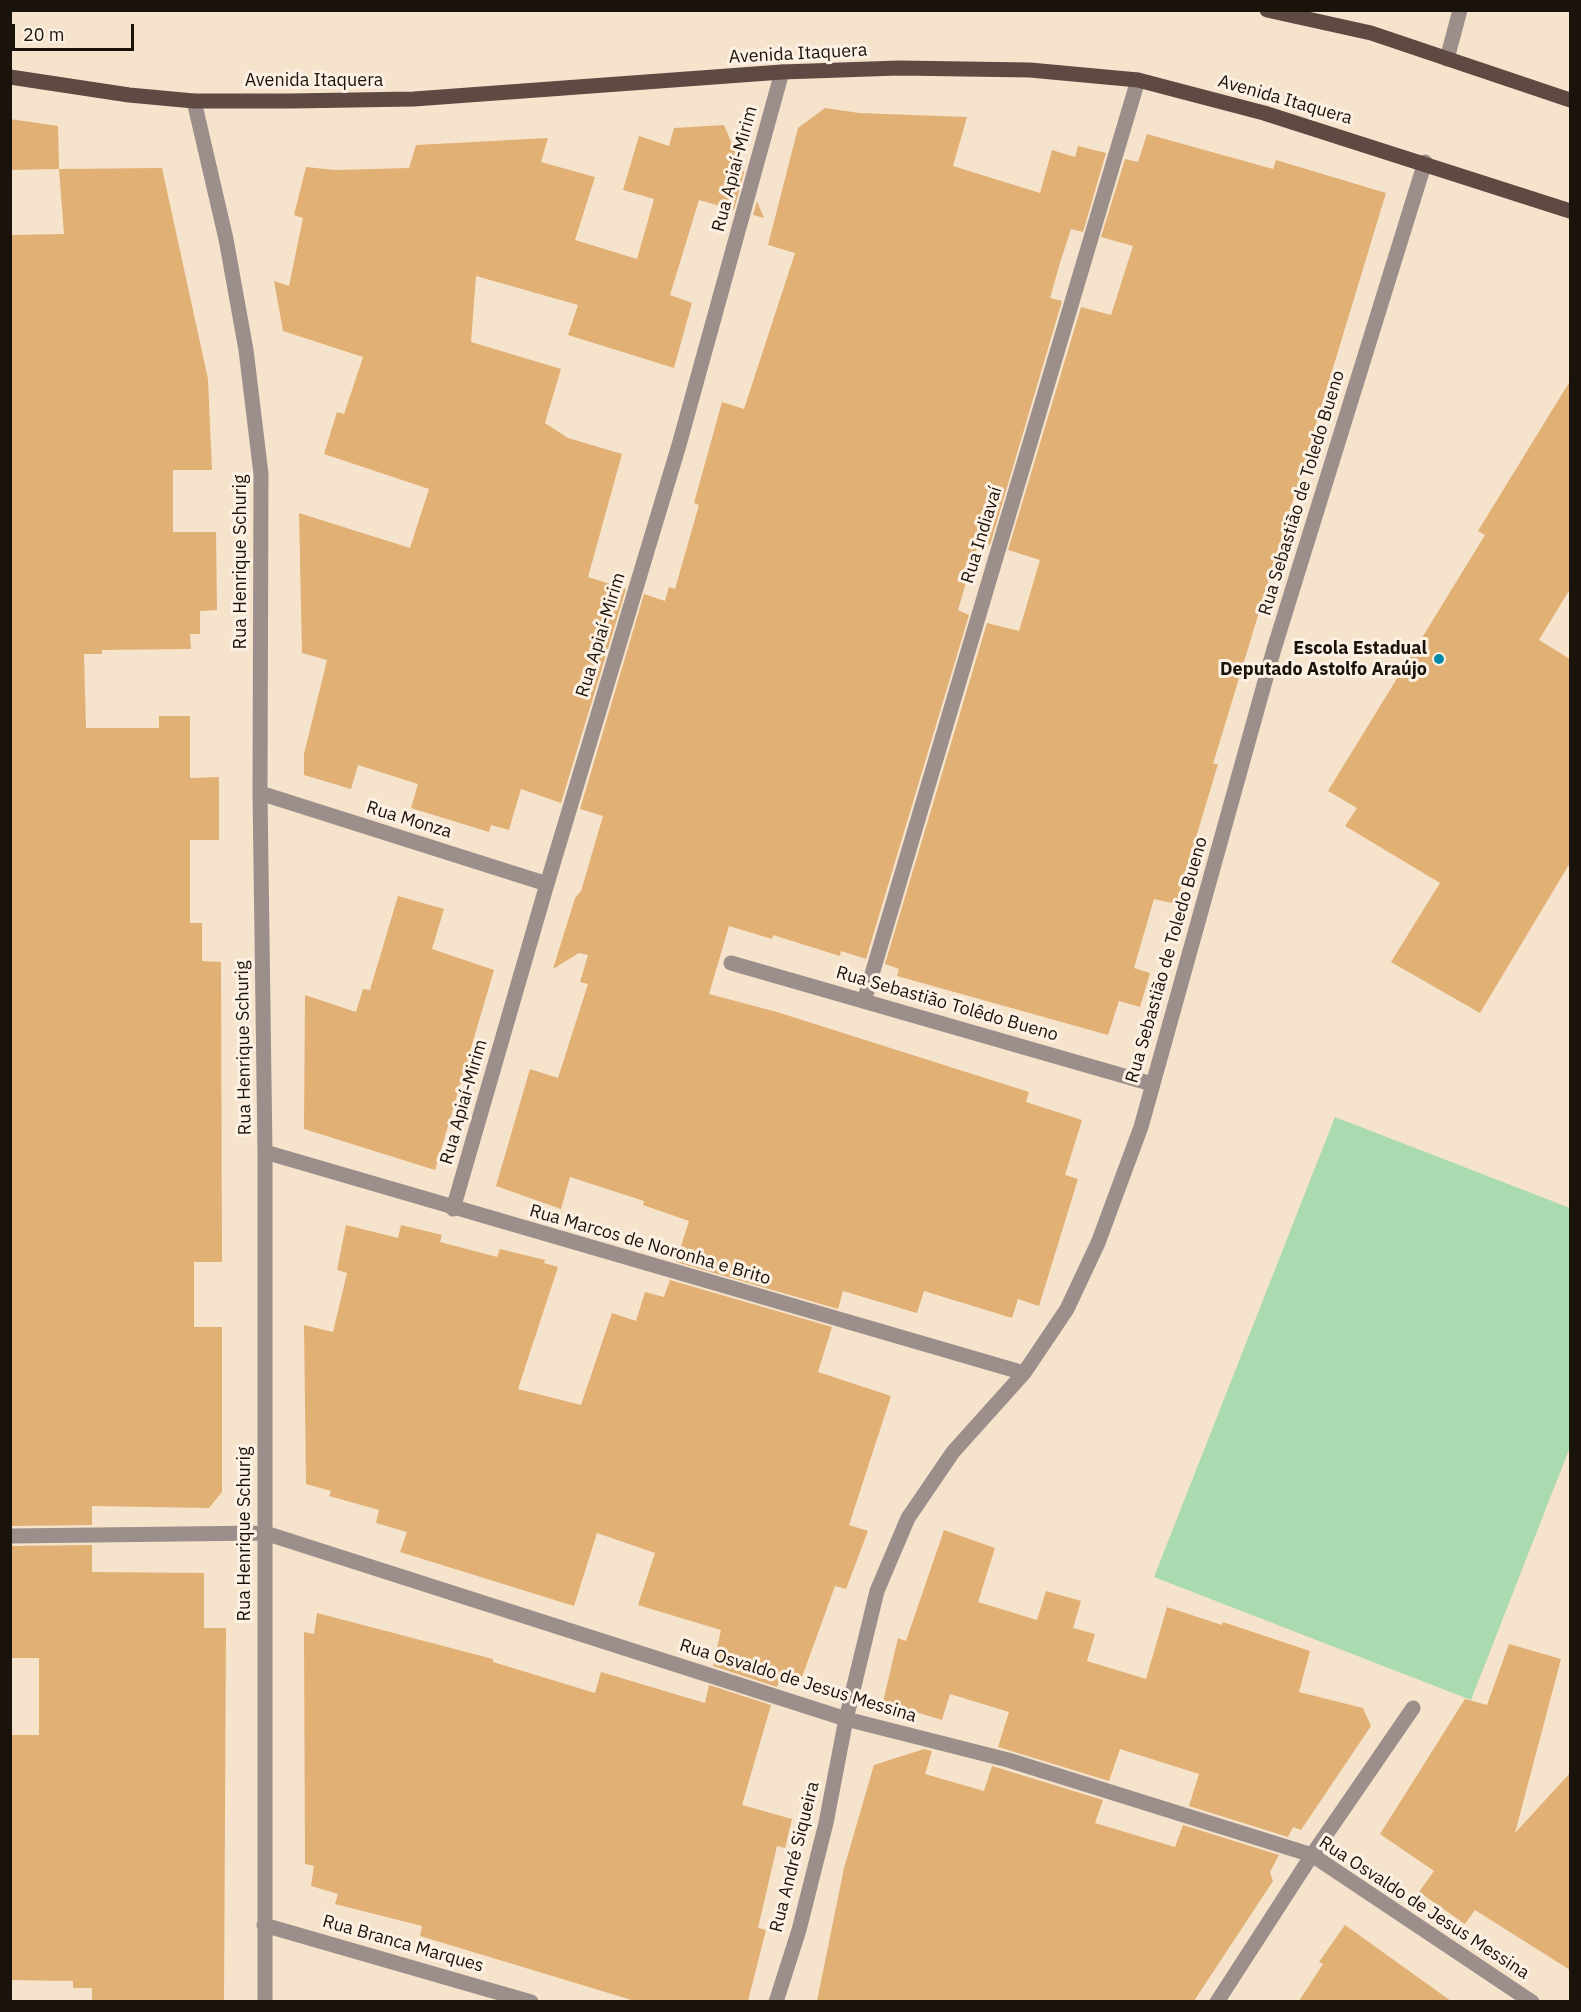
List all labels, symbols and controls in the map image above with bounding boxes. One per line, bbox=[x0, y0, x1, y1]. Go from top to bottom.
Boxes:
scale bar bbox=[15, 12, 136, 50]
text: 20 m bbox=[23, 23, 65, 46]
street label: Avenida Itaquera bbox=[728, 40, 868, 68]
street label: Avenida Itaquera bbox=[245, 70, 383, 92]
street label: Avenida Itaquera bbox=[1215, 71, 1355, 129]
street label: Rua Apiaí-Mirim bbox=[708, 104, 762, 234]
street label: Rua Sebastião de Toledo Bueno bbox=[1254, 368, 1350, 618]
street label: Rua Henrique Schurig bbox=[230, 475, 252, 649]
street label: Rua Indiavaí bbox=[957, 484, 1007, 586]
street label: Rua Apiaí-Mirim bbox=[572, 570, 630, 700]
place label: Escola Estadual Deputado Astolfo Araújo bbox=[1220, 638, 1427, 680]
marker: Escola Estadual Deputado Astolfo Araújo bbox=[1432, 652, 1446, 666]
street label: Rua Monza bbox=[364, 797, 454, 843]
street label: Rua Sebastião de Toledo Bueno bbox=[1121, 835, 1213, 1085]
street label: Rua Henrique Schurig bbox=[232, 960, 256, 1136]
street label: Rua Sebastião Tolêdo Bueno bbox=[833, 962, 1061, 1046]
street label: Rua Apiaí-Mirim bbox=[436, 1037, 492, 1167]
street label: Rua Marcos de Noronha e Brito bbox=[527, 1200, 773, 1290]
street label: Rua Henrique Schurig bbox=[234, 1447, 256, 1621]
street label: Rua Osvaldo de Jesus Messina bbox=[677, 1635, 919, 1727]
street label: Rua André Siqueira bbox=[766, 1779, 824, 1935]
street label: Rua Osvaldo de Jesus Messina bbox=[1315, 1832, 1533, 1984]
street label: Rua Branca Marques bbox=[320, 1911, 486, 1977]

